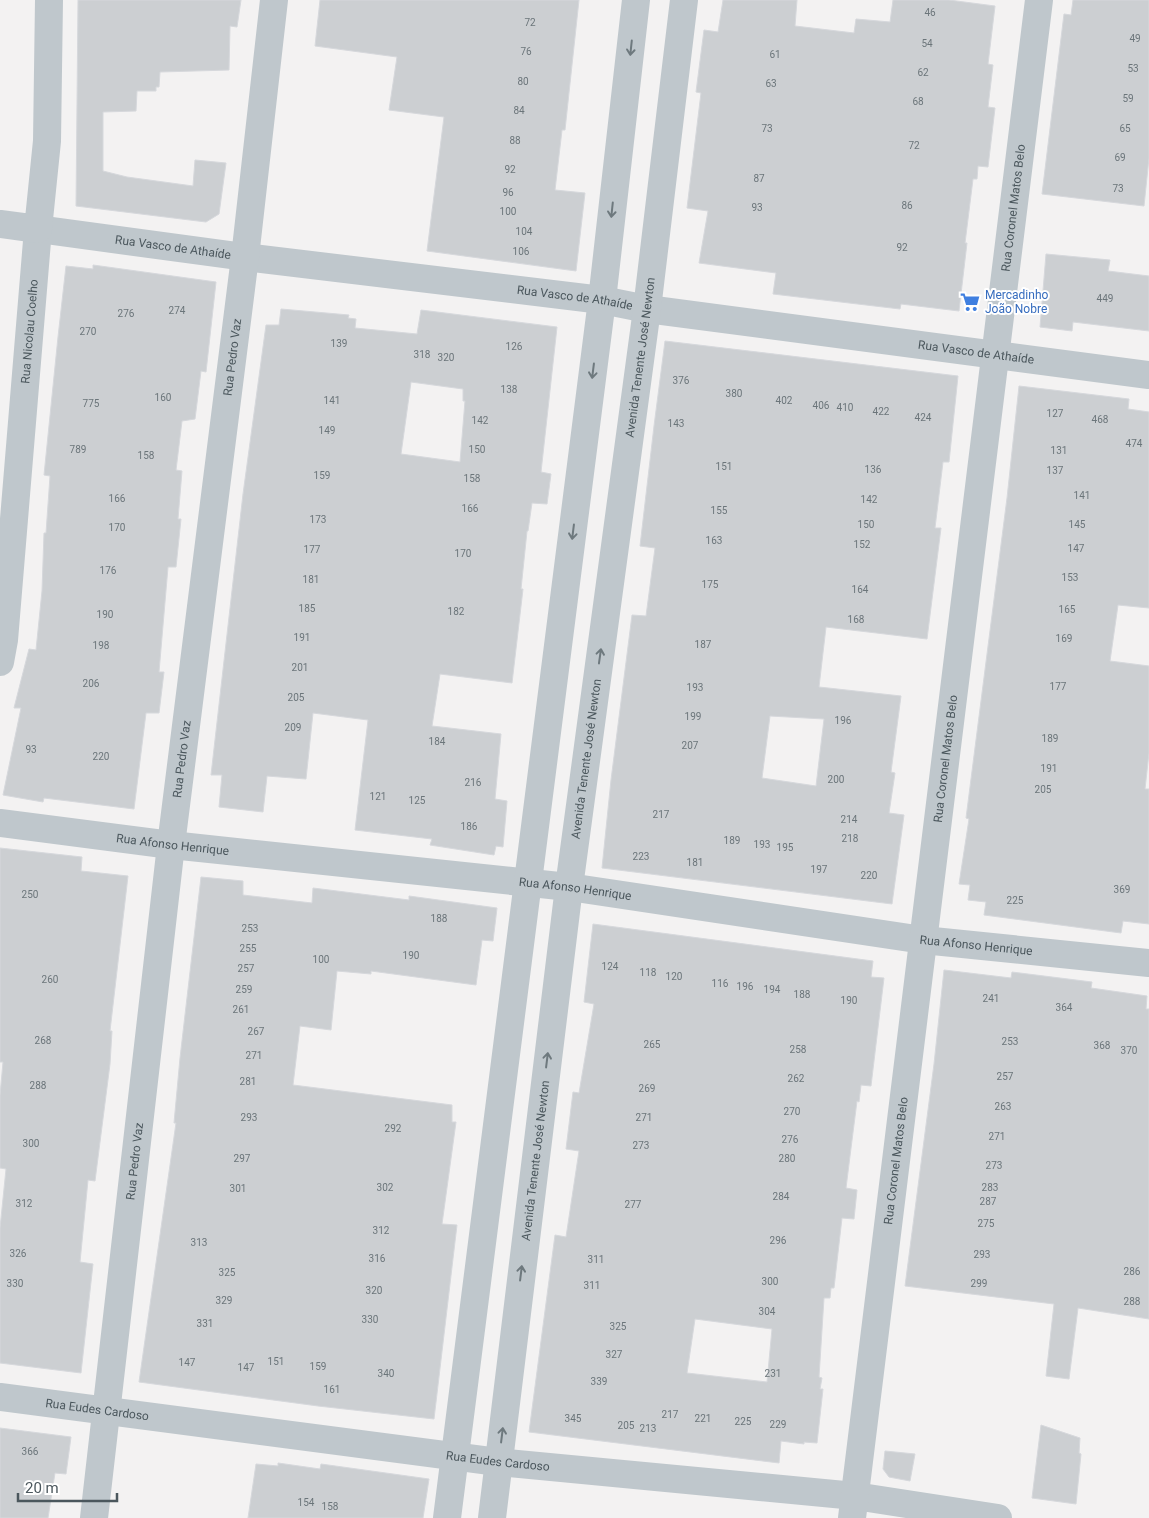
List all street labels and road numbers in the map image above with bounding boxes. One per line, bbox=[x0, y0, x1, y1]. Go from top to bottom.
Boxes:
street label: Rua Coronel Matos Belo bbox=[999, 143, 1028, 272]
street label: Rua Vasco de Athaíde bbox=[114, 232, 232, 262]
street label: Avenida Tenente José Newton bbox=[623, 277, 658, 438]
street label: Rua Nicolau Coelho bbox=[18, 279, 41, 384]
street label: Rua Vasco de Athaíde bbox=[516, 283, 634, 313]
street label: Rua Pedro Vaz bbox=[221, 318, 244, 397]
street label: Rua Vasco de Athaíde bbox=[917, 338, 1035, 367]
street label: Avenida Tenente José Newton bbox=[569, 678, 604, 840]
street label: Rua Coronel Matos Belo bbox=[931, 694, 960, 823]
street label: Rua Pedro Vaz bbox=[170, 720, 194, 799]
street label: Rua Afonso Henrique bbox=[115, 831, 230, 858]
street label: Rua Afonso Henrique bbox=[518, 875, 632, 903]
street label: Rua Afonso Henrique bbox=[919, 933, 1033, 958]
street label: Avenida Tenente José Newton bbox=[519, 1080, 552, 1242]
street label: Rua Coronel Matos Belo bbox=[881, 1096, 911, 1225]
street label: Rua Pedro Vaz bbox=[123, 1122, 146, 1201]
street label: Rua Eudes Cardoso bbox=[45, 1396, 150, 1423]
street label: Rua Eudes Cardoso bbox=[445, 1448, 550, 1474]

